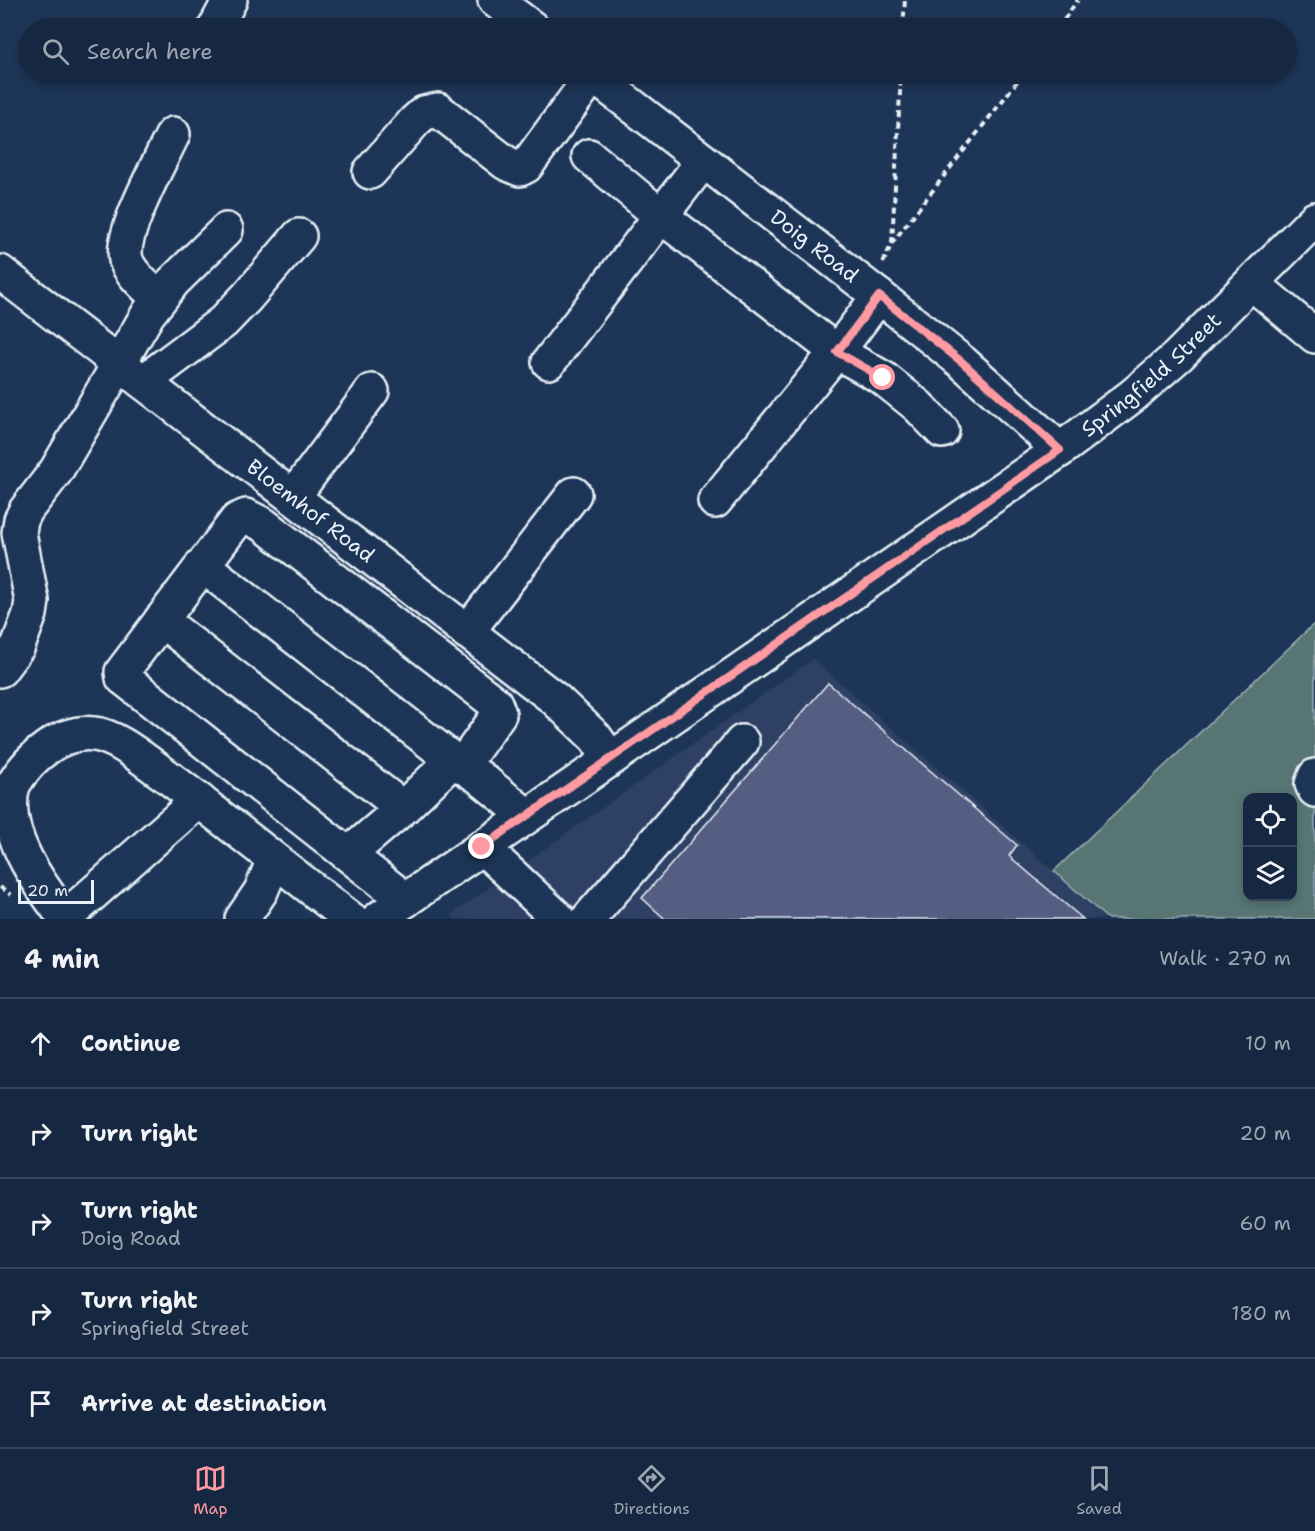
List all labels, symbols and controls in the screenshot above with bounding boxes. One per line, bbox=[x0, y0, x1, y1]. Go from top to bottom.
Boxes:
search box bbox=[18, 18, 1297, 84]
icon: search bbox=[39, 35, 72, 68]
text: Search here bbox=[87, 37, 213, 66]
street label: Doig Road bbox=[764, 203, 864, 289]
street label: Springfield Street bbox=[1075, 307, 1227, 443]
route start bbox=[869, 364, 895, 390]
street label: Bloemhof Road bbox=[241, 453, 380, 569]
map controls bbox=[1243, 793, 1297, 901]
button: locate bbox=[1243, 793, 1297, 847]
route end bbox=[468, 833, 494, 859]
button: layers bbox=[1243, 847, 1297, 901]
scale bar bbox=[18, 877, 94, 904]
text: 20 m bbox=[27, 880, 68, 901]
text: 4 min bbox=[24, 941, 100, 976]
text: Walk · 270 m bbox=[1159, 945, 1291, 971]
icon: ahead bbox=[24, 1027, 57, 1060]
text: Continue bbox=[81, 1029, 181, 1058]
text: 10 m bbox=[1245, 1030, 1291, 1056]
icon: right bbox=[24, 1117, 57, 1150]
text: Turn right bbox=[81, 1119, 198, 1148]
text: 20 m bbox=[1240, 1120, 1291, 1146]
text: Turn right bbox=[81, 1196, 198, 1225]
icon: right bbox=[24, 1207, 57, 1240]
text: 60 m bbox=[1239, 1210, 1291, 1236]
text: Doig Road bbox=[81, 1225, 181, 1251]
text: Turn right bbox=[81, 1286, 198, 1315]
icon: right bbox=[24, 1297, 57, 1330]
text: 180 m bbox=[1231, 1300, 1291, 1326]
text: Springfield Street bbox=[81, 1315, 249, 1341]
icon: arrive bbox=[24, 1387, 57, 1420]
text: Arrive at destination bbox=[81, 1389, 327, 1418]
tab: Map bbox=[193, 1462, 227, 1519]
tab: Directions bbox=[614, 1462, 690, 1519]
tab: Saved bbox=[1076, 1462, 1122, 1519]

